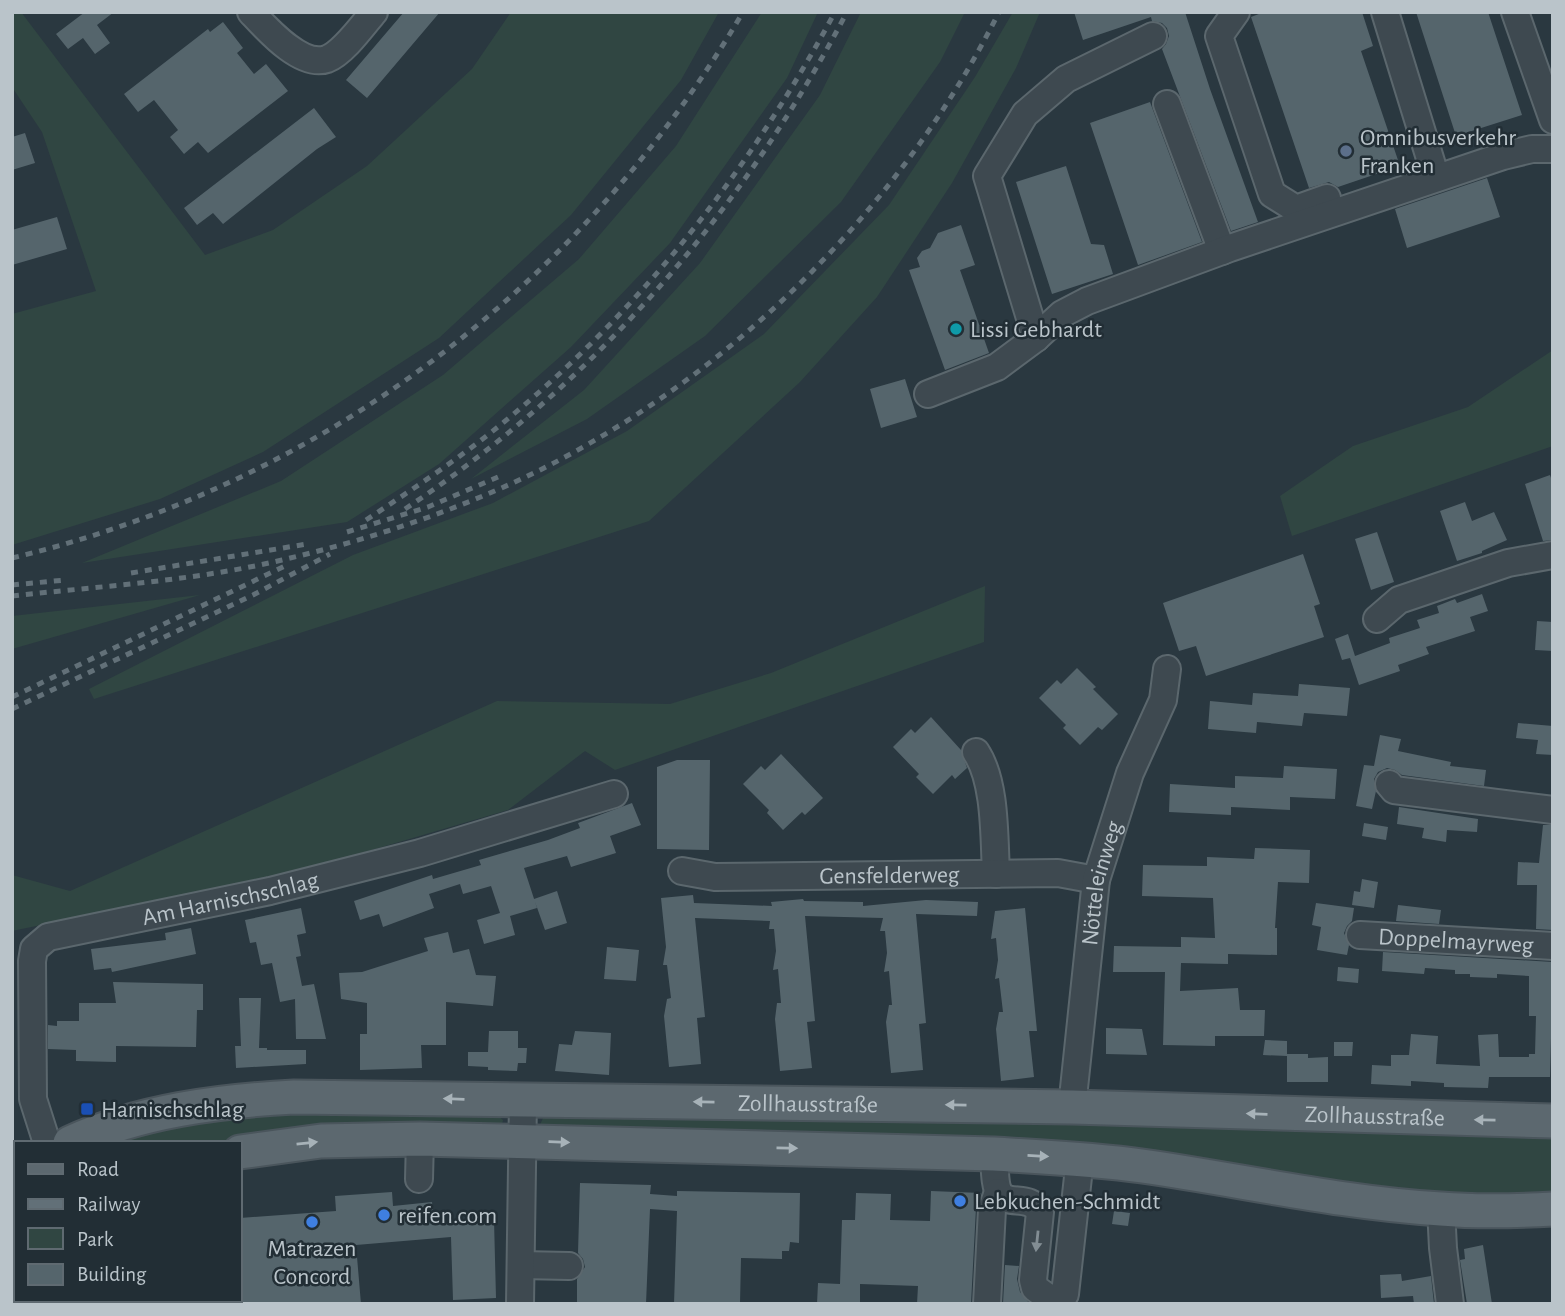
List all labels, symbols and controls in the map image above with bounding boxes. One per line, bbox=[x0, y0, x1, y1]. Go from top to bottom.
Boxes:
place label: Omnibusverkehr Franken bbox=[1360, 126, 1516, 178]
marker: Omnibusverkehr Franken bbox=[1338, 143, 1354, 159]
place label: Lissi Gebhardt bbox=[970, 318, 1102, 342]
marker: Lissi Gebhardt bbox=[948, 321, 964, 337]
street label: Nötteleinweg bbox=[1078, 818, 1127, 947]
street label: Gensfelderweg bbox=[819, 863, 960, 889]
street label: Am Harnischschlag bbox=[140, 868, 321, 930]
street label: Doppelmayrweg bbox=[1378, 925, 1534, 958]
street label: Zollhausstraße bbox=[738, 1092, 878, 1118]
one-way arrow bbox=[443, 1094, 465, 1105]
one-way arrow bbox=[693, 1096, 715, 1108]
place label: Harnischschlag bbox=[101, 1098, 244, 1122]
one-way arrow bbox=[945, 1100, 967, 1111]
marker: Harnischschlag bbox=[79, 1101, 95, 1117]
street label: Zollhausstraße bbox=[1304, 1103, 1445, 1131]
one-way arrow bbox=[1246, 1108, 1268, 1119]
one-way arrow bbox=[1473, 1114, 1495, 1126]
one-way arrow bbox=[548, 1136, 570, 1147]
one-way arrow bbox=[297, 1137, 319, 1148]
legend bbox=[14, 1141, 242, 1302]
one-way arrow bbox=[776, 1143, 798, 1154]
one-way arrow bbox=[1028, 1151, 1050, 1162]
text: Road bbox=[77, 1159, 119, 1180]
place label: Lebkuchen-Schmidt bbox=[974, 1190, 1161, 1214]
marker: Lebkuchen-Schmidt bbox=[952, 1193, 968, 1209]
text: Railway bbox=[77, 1194, 140, 1215]
place label: reifen.com bbox=[398, 1204, 497, 1228]
marker: reifen.com bbox=[376, 1207, 392, 1223]
marker: Matrazen Concord bbox=[304, 1214, 320, 1230]
text: Park bbox=[77, 1229, 114, 1250]
one-way arrow bbox=[1032, 1230, 1043, 1252]
place label: Matrazen Concord bbox=[267, 1237, 357, 1289]
text: Building bbox=[77, 1264, 147, 1285]

